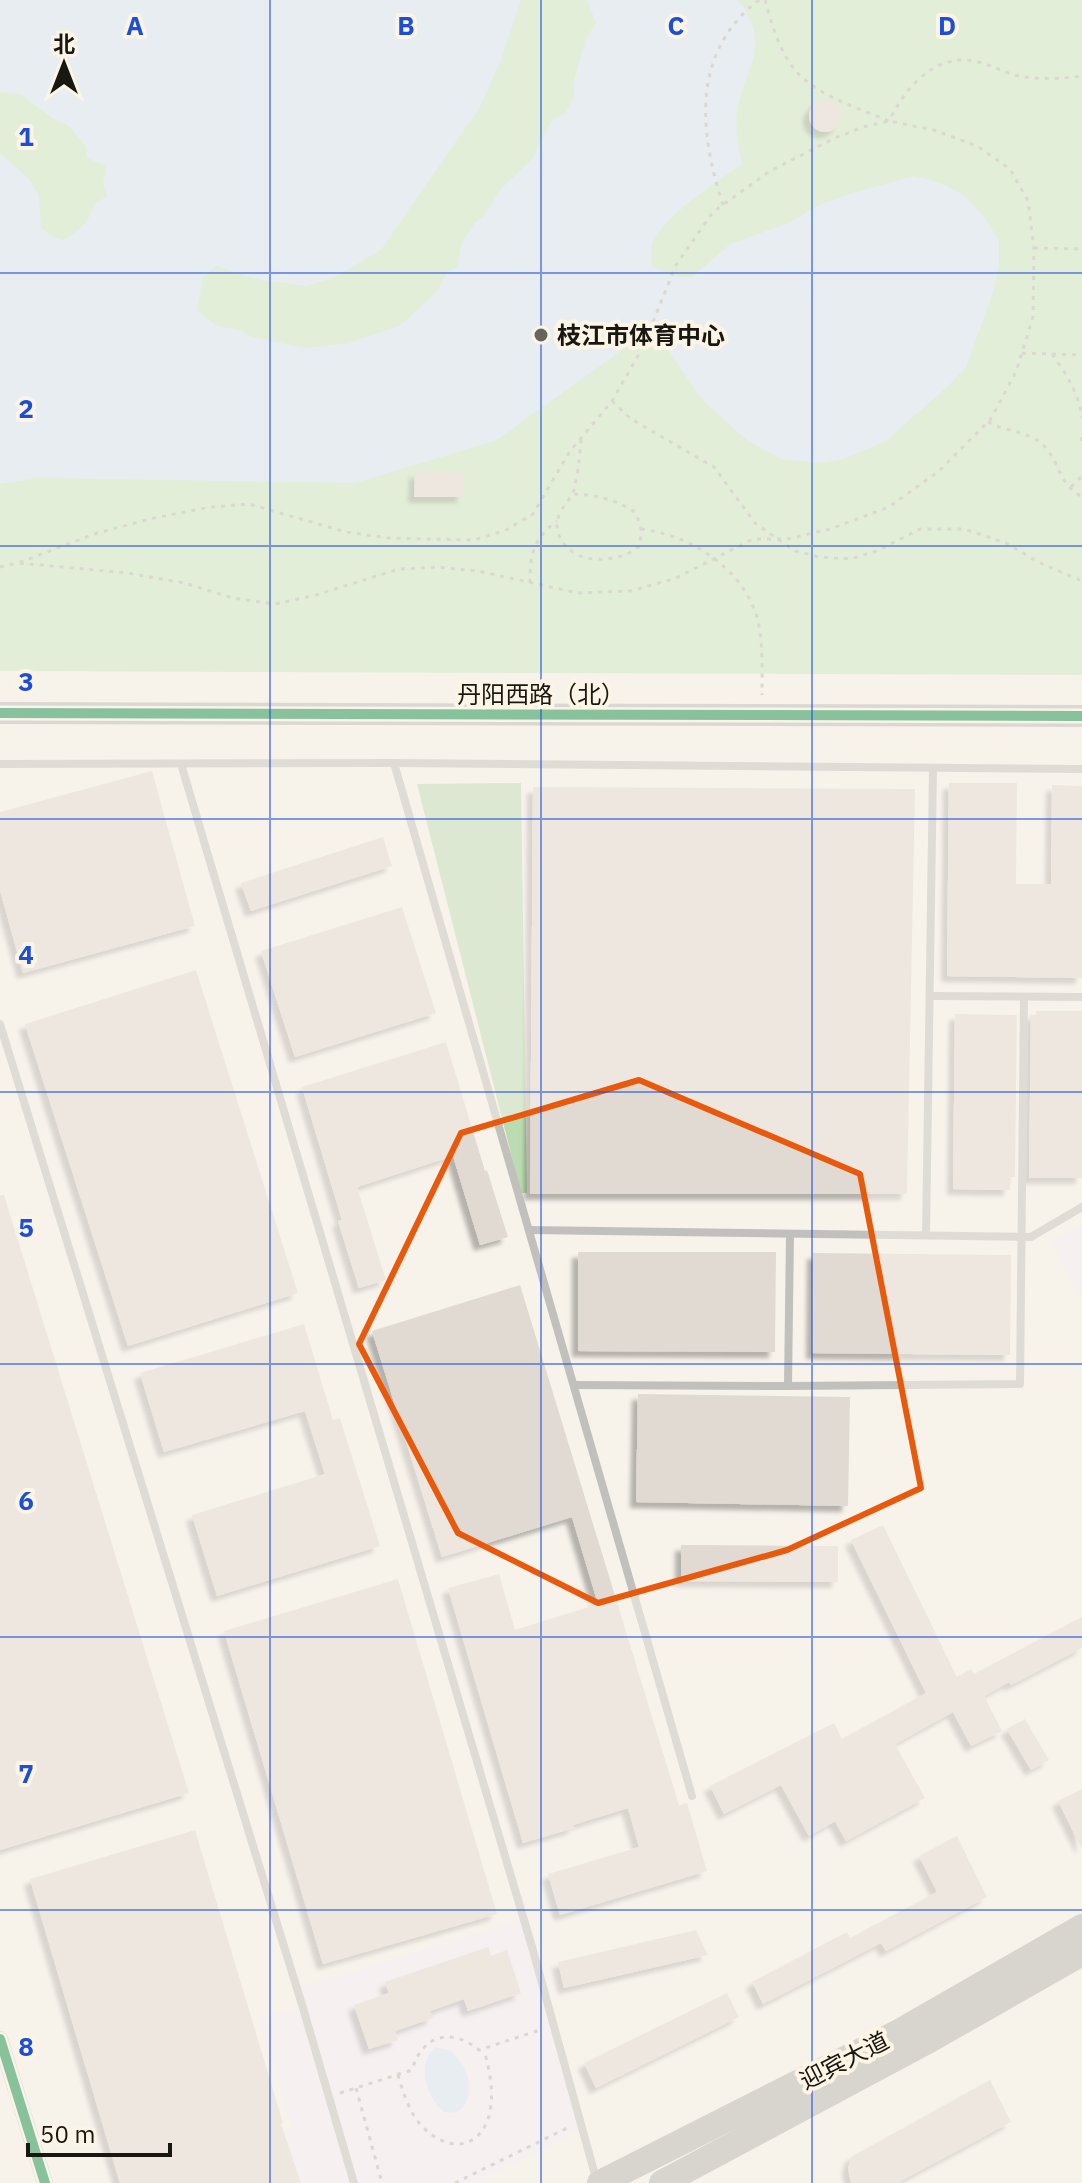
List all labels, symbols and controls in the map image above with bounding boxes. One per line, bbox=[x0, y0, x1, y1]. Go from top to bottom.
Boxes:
text: A bbox=[126, 8, 144, 42]
text: B bbox=[397, 8, 415, 42]
text: C bbox=[668, 8, 685, 42]
text: D bbox=[938, 8, 956, 42]
north arrow bbox=[24, 24, 104, 104]
text: 北 bbox=[53, 29, 75, 58]
text: 1 bbox=[18, 119, 34, 153]
place label: 枝江市体育中心 bbox=[557, 319, 725, 351]
marker: 枝江市体育中心 bbox=[532, 326, 550, 344]
text: 2 bbox=[18, 391, 34, 425]
text: 3 bbox=[18, 664, 34, 698]
street label: 丹阳西路（北） bbox=[457, 678, 625, 710]
text: 4 bbox=[18, 937, 34, 971]
text: 5 bbox=[18, 1210, 34, 1244]
text: 6 bbox=[18, 1483, 34, 1517]
text: 7 bbox=[18, 1756, 34, 1790]
street label: 迎宾大道 bbox=[794, 2024, 894, 2096]
text: 8 bbox=[18, 2029, 34, 2063]
scale bar bbox=[28, 2107, 170, 2157]
text: 50 m bbox=[40, 2118, 95, 2150]

